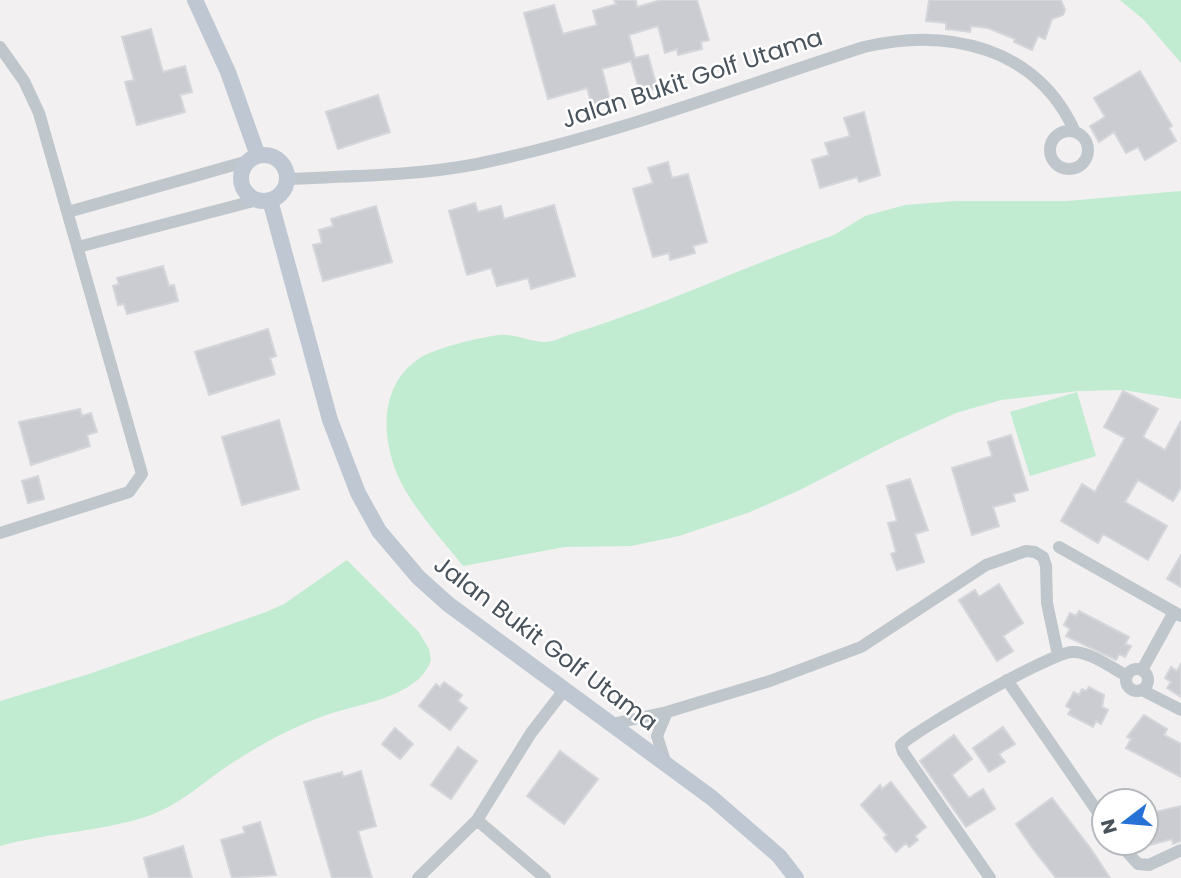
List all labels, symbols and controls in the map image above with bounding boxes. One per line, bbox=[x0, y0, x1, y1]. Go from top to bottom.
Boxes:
street label: Jalan Bukit Golf Utama bbox=[557, 20, 827, 136]
street label: Jalan Bukit Golf Utama bbox=[427, 548, 665, 738]
north arrow bbox=[1090, 787, 1160, 857]
text: N bbox=[1094, 816, 1124, 837]

